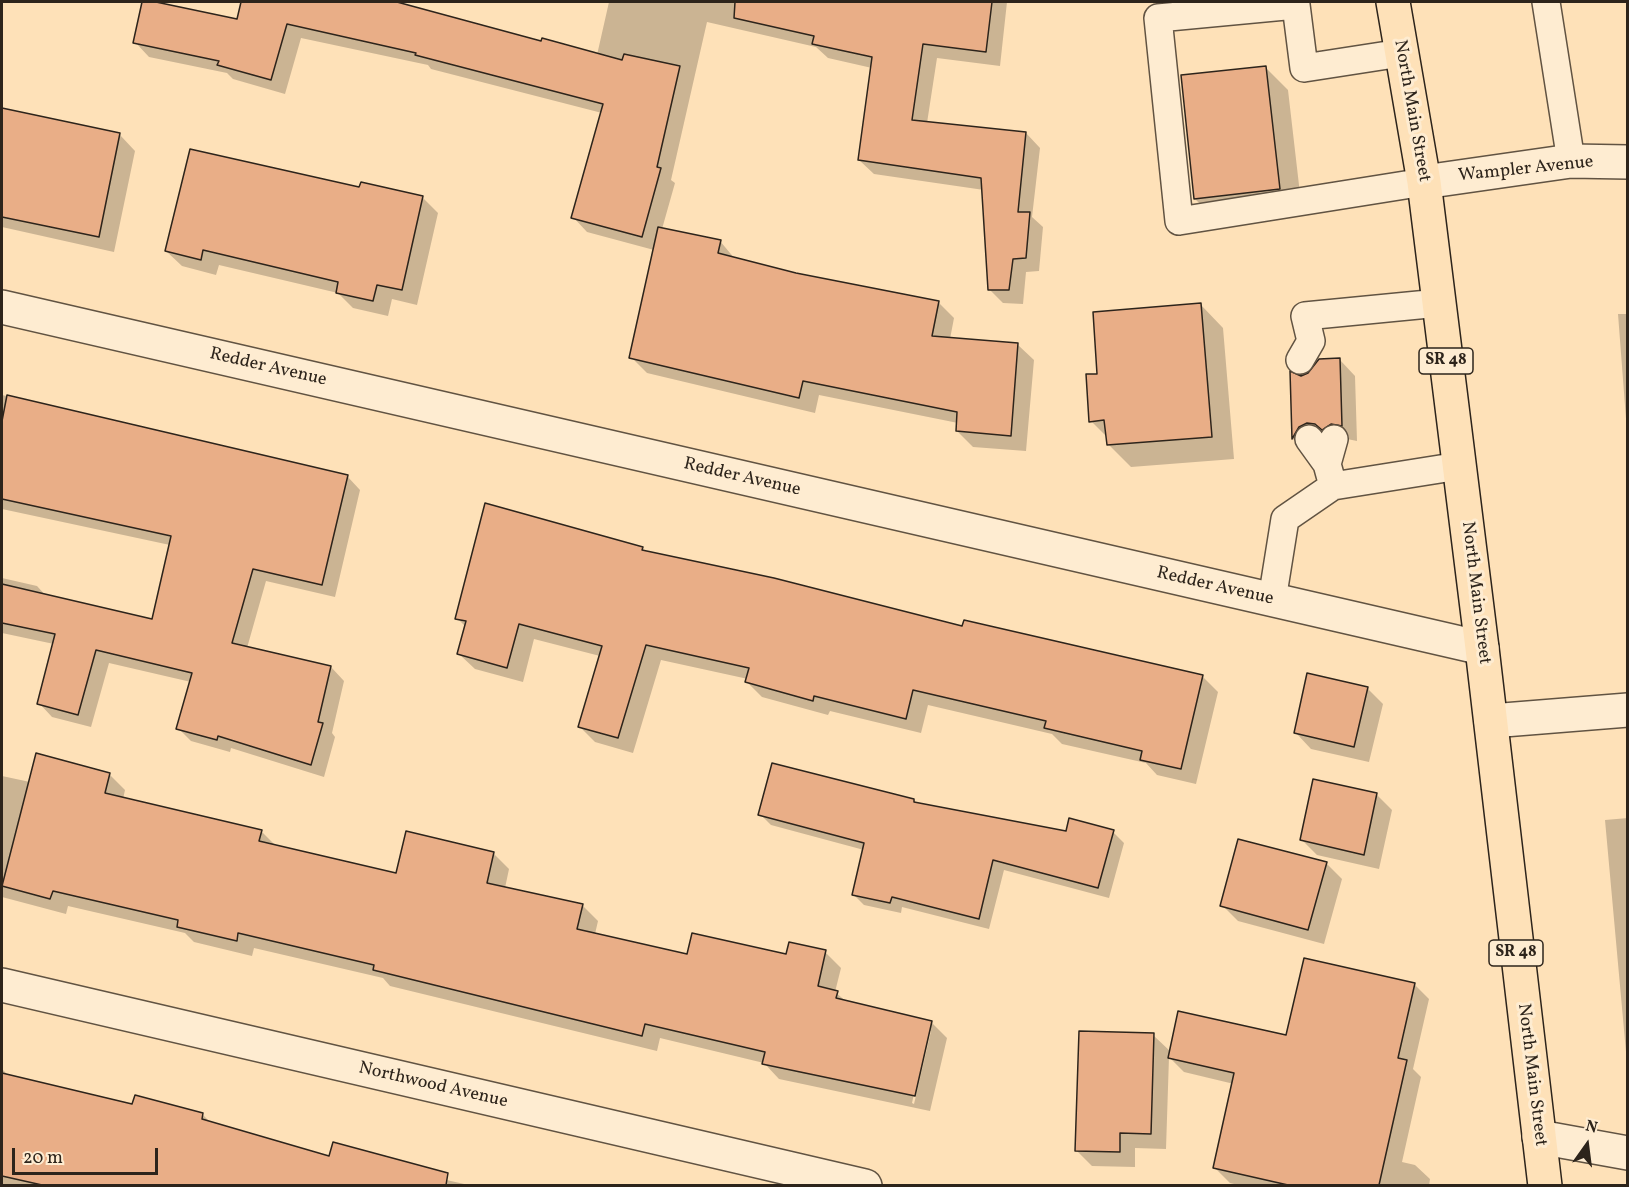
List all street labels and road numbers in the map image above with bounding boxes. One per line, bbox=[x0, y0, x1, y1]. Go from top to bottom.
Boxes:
street label: North Main Street bbox=[1388, 38, 1434, 184]
street label: Wampler Avenue bbox=[1457, 152, 1595, 188]
street label: Redder Avenue bbox=[207, 344, 329, 392]
road number: SR 48 bbox=[1419, 348, 1473, 374]
street label: Redder Avenue bbox=[681, 454, 803, 502]
street label: North Main Street bbox=[1456, 520, 1494, 666]
street label: Redder Avenue bbox=[1154, 563, 1276, 611]
road number: SR 48 bbox=[1489, 940, 1543, 966]
street label: North Main Street bbox=[1512, 1002, 1550, 1148]
street label: Northwood Avenue bbox=[356, 1058, 510, 1114]

